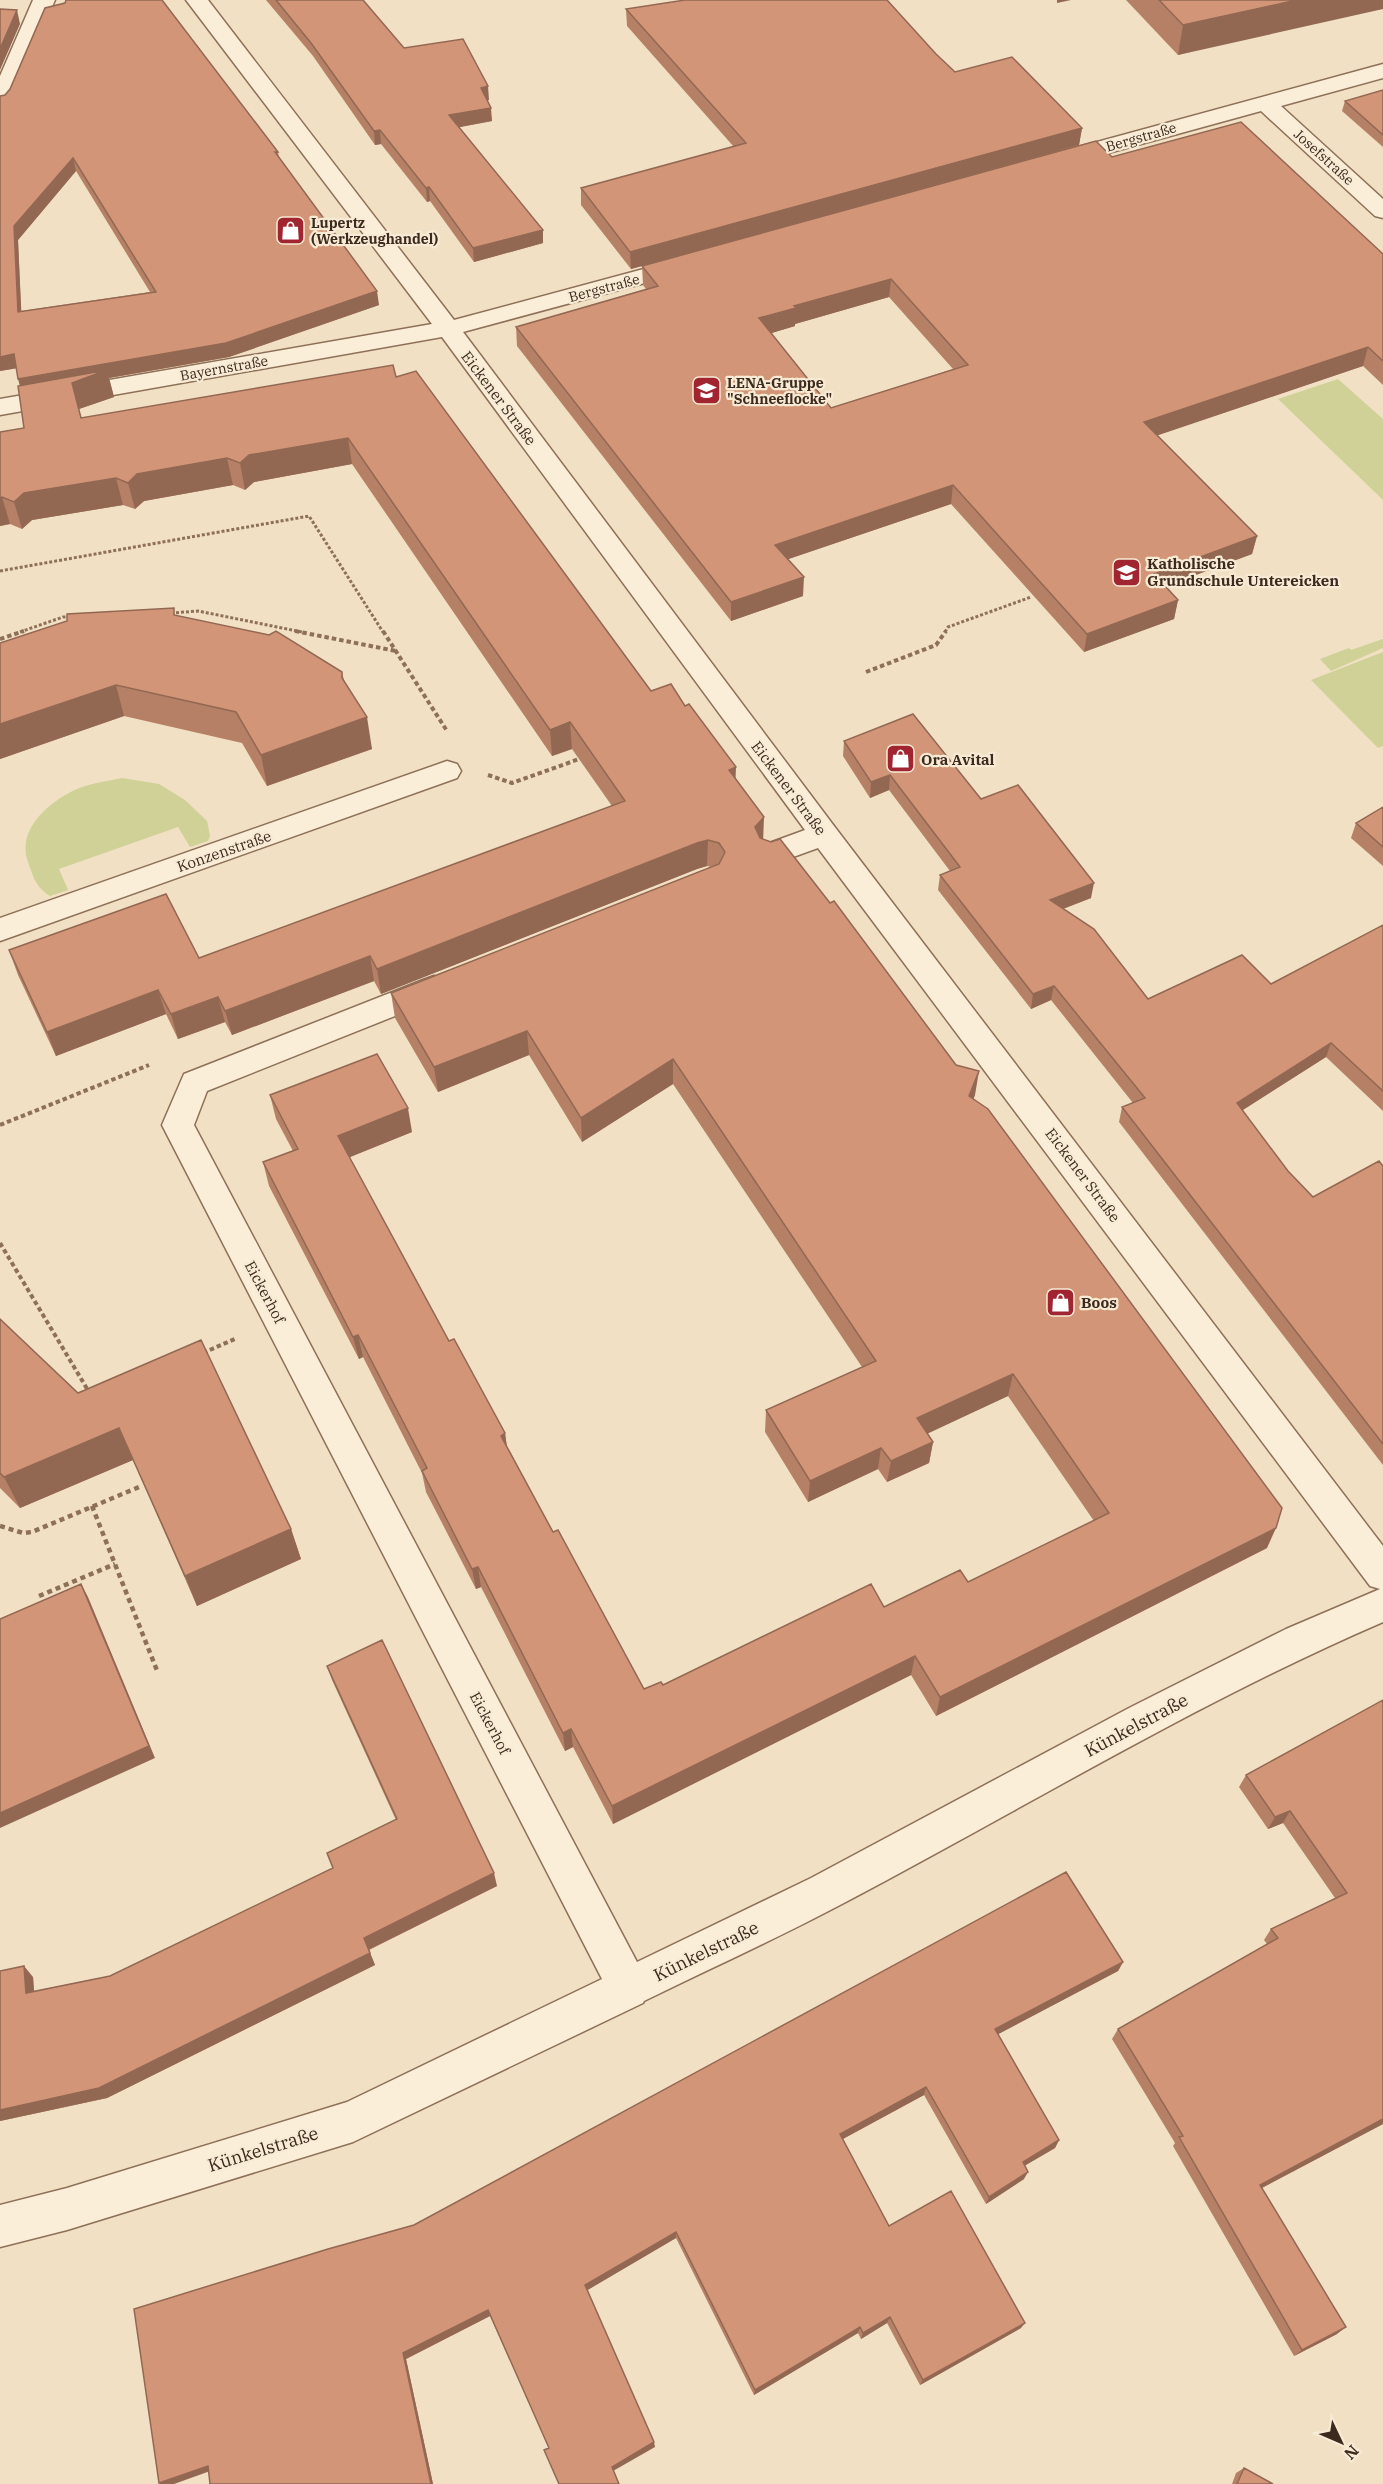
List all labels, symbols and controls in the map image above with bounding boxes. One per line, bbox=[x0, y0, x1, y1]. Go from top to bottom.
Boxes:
street label: Bergstraße bbox=[1104, 118, 1178, 156]
street label: Josefstraße bbox=[1290, 125, 1358, 189]
place label: Lupertz (Werkzeughandel) bbox=[311, 214, 438, 248]
shop icon: Lupertz (Werkzeughandel) bbox=[274, 215, 306, 247]
street label: Bergstraße bbox=[567, 270, 641, 306]
street label: Eickener Straße bbox=[457, 347, 541, 449]
street label: Bayernstraße bbox=[179, 351, 269, 385]
place label: LENA-Gruppe "Schneeflocke" bbox=[727, 374, 832, 408]
school or university icon: LENA-Gruppe "Schneeflocke" bbox=[690, 375, 722, 407]
place label: Katholische Grundschule Untereicken bbox=[1147, 554, 1339, 590]
school or university icon: Katholische Grundschule Untereicken bbox=[1110, 556, 1142, 588]
street label: Eickener Straße bbox=[747, 737, 831, 839]
shop icon: Ora Avital bbox=[884, 743, 916, 775]
place label: Ora Avital bbox=[921, 750, 995, 769]
street label: Konzenstraße bbox=[174, 826, 274, 876]
street label: Eickener Straße bbox=[1041, 1124, 1125, 1226]
street label: Eickerhof bbox=[241, 1257, 290, 1327]
shop icon: Boos bbox=[1044, 1286, 1076, 1318]
place label: Boos bbox=[1081, 1293, 1117, 1312]
street label: Eickerhof bbox=[466, 1688, 515, 1758]
street label: Künkelstraße bbox=[1080, 1688, 1192, 1762]
street label: Künkelstraße bbox=[650, 1916, 762, 1986]
street label: Künkelstraße bbox=[205, 2121, 321, 2177]
north arrow bbox=[1311, 2412, 1371, 2472]
text: N bbox=[1340, 2441, 1363, 2464]

